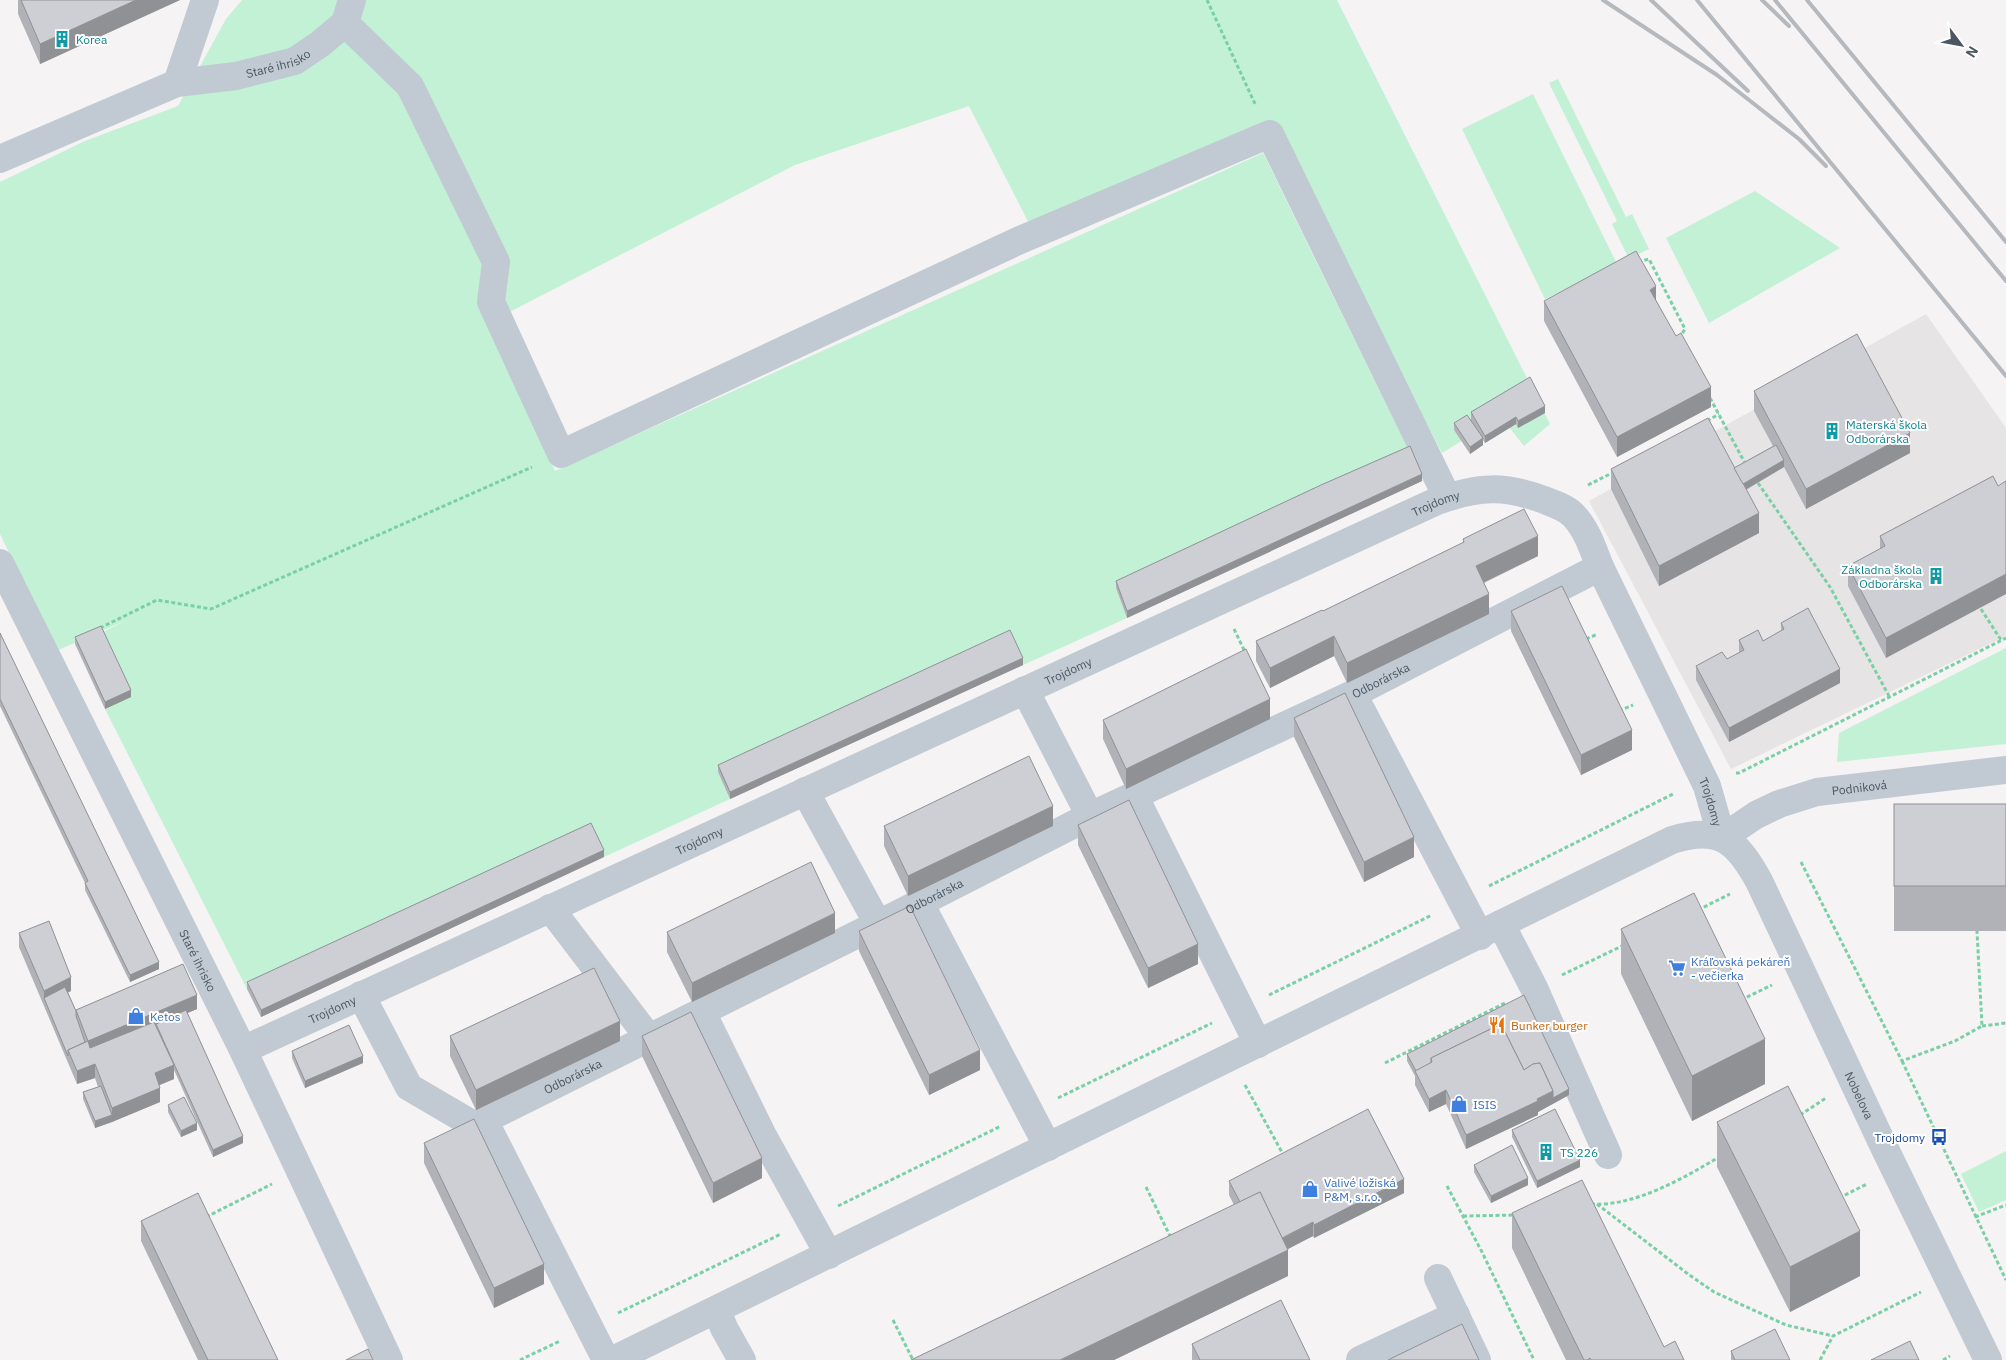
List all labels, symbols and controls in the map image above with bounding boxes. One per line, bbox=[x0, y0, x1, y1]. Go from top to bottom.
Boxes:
north arrow bbox=[1936, 20, 1986, 70]
building icon: Korea bbox=[52, 29, 72, 49]
place label: Korea bbox=[76, 32, 108, 47]
text: N bbox=[1962, 43, 1982, 61]
street label: Staré ihrisko bbox=[244, 45, 313, 81]
place label: Materská škola Odborárska bbox=[1846, 417, 1928, 446]
building icon: Materská škola Odborárska bbox=[1822, 421, 1842, 441]
street label: Trojdomy bbox=[1409, 487, 1461, 519]
place label: Základna škola Odborárska bbox=[1841, 562, 1923, 591]
building icon: Základna škola Odborárska bbox=[1926, 566, 1946, 586]
street label: Trojdomy bbox=[1042, 653, 1094, 688]
street label: Odborárska bbox=[1349, 659, 1412, 701]
street label: Trojdomy bbox=[1696, 775, 1726, 828]
street label: Podniková bbox=[1831, 776, 1888, 798]
street label: Trojdomy bbox=[673, 823, 725, 858]
street label: Odborárska bbox=[903, 874, 966, 917]
street label: Staré ihrisko bbox=[176, 927, 220, 994]
place label: Kráľovská pekáreň - večierka bbox=[1691, 954, 1790, 983]
supermarket icon: Kráľovská pekáreň - večierka bbox=[1667, 958, 1687, 978]
street label: Trojdomy bbox=[306, 992, 358, 1026]
shop icon: Ketos bbox=[126, 1006, 146, 1026]
place label: Ketos bbox=[150, 1009, 181, 1024]
restaurant icon: Bunker burger bbox=[1487, 1015, 1507, 1035]
place label: Bunker burger bbox=[1511, 1018, 1588, 1033]
street label: Odborárska bbox=[541, 1055, 604, 1097]
street label: Nobelova bbox=[1842, 1069, 1878, 1122]
shop icon: ISIS bbox=[1449, 1094, 1469, 1114]
place label: ISIS bbox=[1473, 1097, 1497, 1112]
bus stop icon: Trojdomy bbox=[1929, 1127, 1949, 1147]
place label: Trojdomy bbox=[1875, 1130, 1925, 1145]
building icon: TS 226 bbox=[1536, 1142, 1556, 1162]
place label: TS 226 bbox=[1560, 1145, 1598, 1160]
place label: Valivé ložiská P&M, s.r.o. bbox=[1324, 1175, 1396, 1204]
shop icon: Valivé ložiská P&M, s.r.o. bbox=[1300, 1179, 1320, 1199]

